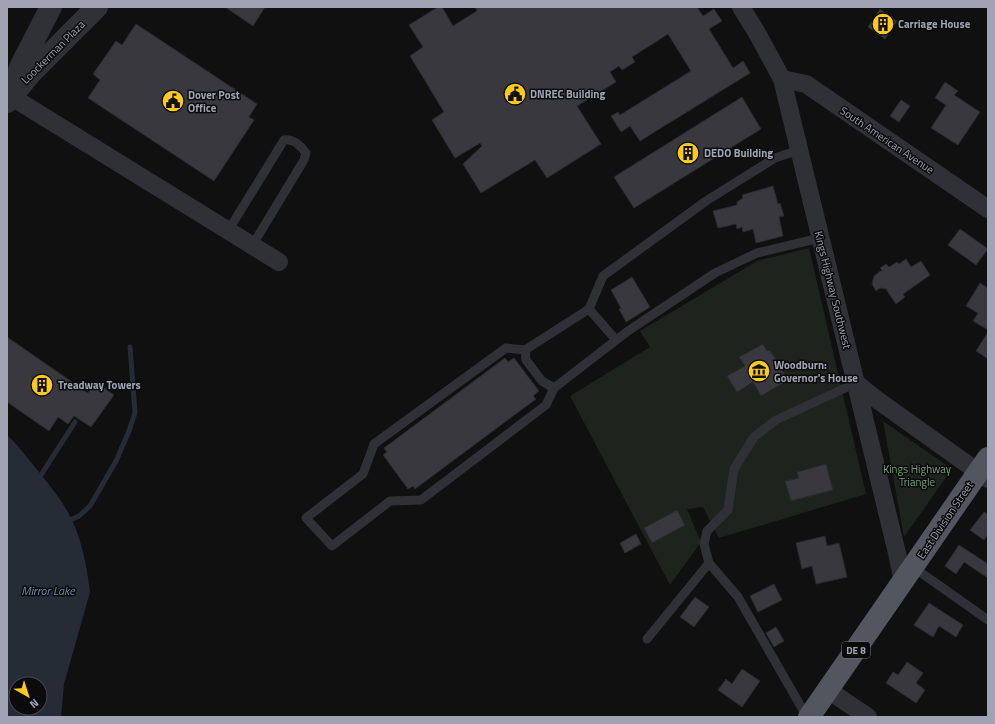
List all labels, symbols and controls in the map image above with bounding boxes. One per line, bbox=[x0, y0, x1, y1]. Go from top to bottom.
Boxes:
building icon: Carriage House bbox=[870, 11, 896, 37]
street label: Loockerman Plaza bbox=[18, 16, 89, 87]
place label: Carriage House bbox=[898, 16, 971, 32]
public building icon: DNREC Building bbox=[502, 81, 528, 107]
place label: DNREC Building bbox=[530, 86, 605, 102]
place label: Dover Post Office bbox=[188, 87, 240, 116]
public building icon: Dover Post Office bbox=[160, 88, 186, 114]
street label: South American Avenue bbox=[837, 103, 938, 178]
building icon: DEDO Building bbox=[675, 140, 701, 166]
place label: DEDO Building bbox=[704, 145, 773, 161]
street label: Kings Highway Southwest bbox=[811, 229, 855, 351]
place label: Woodburn: Governor's House bbox=[774, 357, 858, 386]
museum icon: Woodburn: Governor's House bbox=[746, 358, 772, 384]
building icon: Treadway Towers bbox=[29, 372, 55, 398]
place label: Treadway Towers bbox=[58, 377, 141, 393]
park label: Kings Highway Triangle bbox=[883, 461, 952, 490]
street label: East Division Street bbox=[913, 478, 977, 562]
water label: Mirror Lake bbox=[21, 581, 76, 600]
road number: DE 8 bbox=[842, 642, 870, 658]
north arrow bbox=[8, 676, 48, 716]
text: N bbox=[26, 695, 42, 712]

